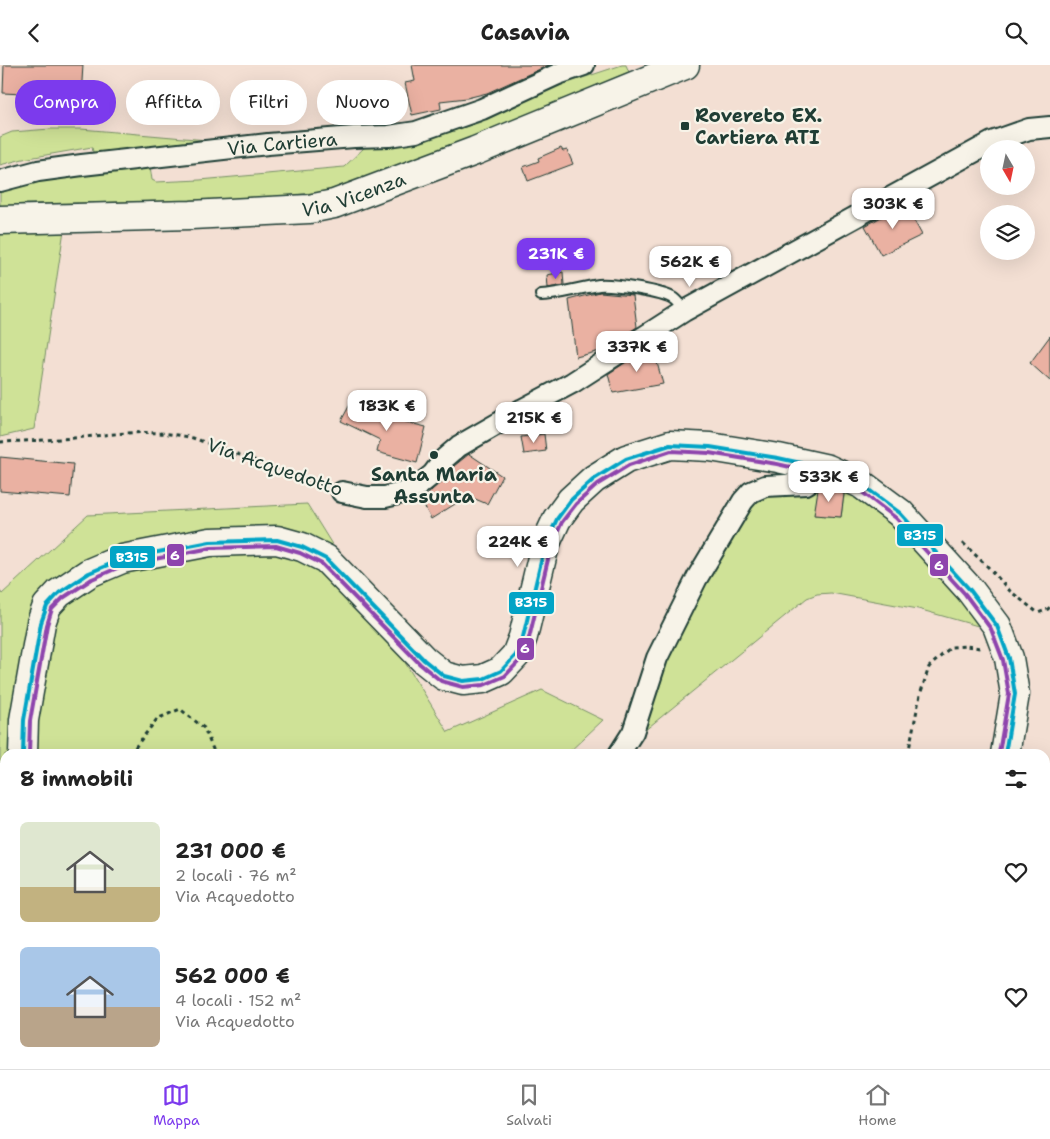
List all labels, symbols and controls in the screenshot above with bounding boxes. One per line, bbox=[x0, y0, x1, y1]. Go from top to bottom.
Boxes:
text: Casavia bbox=[481, 18, 569, 47]
icon: back bbox=[20, 19, 48, 47]
icon: search bbox=[1002, 19, 1030, 47]
chip: Compra bbox=[15, 80, 116, 125]
chip: Affitta bbox=[126, 80, 220, 125]
chip: Filtri bbox=[230, 80, 307, 125]
chip: Nuovo bbox=[317, 80, 408, 125]
place label: Rovereto EX. Cartiera ATI bbox=[695, 103, 823, 150]
marker: Rovereto EX. Cartiera ATI bbox=[679, 120, 691, 132]
street label: Via Cartiera bbox=[226, 126, 338, 161]
north arrow bbox=[980, 140, 1035, 195]
map controls bbox=[980, 140, 1035, 260]
street label: Via Vicenza bbox=[301, 166, 409, 222]
pin: 303K € bbox=[852, 187, 934, 230]
text: 303K € bbox=[863, 193, 923, 214]
button: layers bbox=[980, 205, 1035, 260]
pin: 231K € bbox=[515, 237, 597, 280]
text: 231K € bbox=[528, 243, 584, 264]
pin: 562K € bbox=[649, 245, 731, 288]
text: 562K € bbox=[660, 251, 720, 272]
pin: 337K € bbox=[596, 331, 678, 373]
text: 337K € bbox=[607, 336, 667, 357]
pin: 183K € bbox=[346, 389, 428, 432]
text: 183K € bbox=[358, 395, 416, 416]
pin: 215K € bbox=[493, 401, 575, 444]
text: 215K € bbox=[506, 407, 562, 428]
street label: Via Acquedotto bbox=[204, 432, 346, 502]
marker: Santa Maria Assunta bbox=[428, 449, 440, 461]
pin: 533K € bbox=[788, 461, 870, 503]
place label: Santa Maria Assunta bbox=[371, 462, 497, 509]
text: 533K € bbox=[799, 466, 859, 487]
line badge: B315 bbox=[896, 523, 944, 547]
pin: 224K € bbox=[477, 525, 559, 568]
text: B315 bbox=[904, 526, 937, 544]
text: 224K € bbox=[488, 531, 548, 552]
line badge: 6 bbox=[166, 543, 185, 567]
line badge: B315 bbox=[109, 545, 156, 569]
text: 6 bbox=[170, 546, 180, 564]
text: B315 bbox=[116, 548, 149, 566]
line badge: 6 bbox=[929, 553, 949, 577]
text: 6 bbox=[934, 556, 944, 574]
line badge: B315 bbox=[508, 591, 555, 615]
text: B315 bbox=[515, 593, 548, 611]
line badge: 6 bbox=[516, 637, 535, 661]
text: 6 bbox=[520, 639, 530, 657]
text: 8 immobili bbox=[20, 765, 133, 793]
icon: filters bbox=[1002, 765, 1030, 793]
text: 231 000 € bbox=[175, 837, 286, 865]
icon: home bbox=[60, 842, 120, 902]
icon: heart bbox=[1002, 858, 1030, 886]
text: 2 locali · 76 m² bbox=[175, 865, 297, 886]
text: Via Acquedotto bbox=[175, 886, 295, 907]
text: 562 000 € bbox=[175, 962, 290, 990]
icon: home bbox=[60, 967, 120, 1027]
icon: heart bbox=[1002, 983, 1030, 1011]
text: 4 locali · 152 m² bbox=[175, 990, 301, 1011]
text: Via Acquedotto bbox=[175, 1011, 295, 1032]
tab: Mappa bbox=[153, 1081, 200, 1129]
tab: Salvati bbox=[506, 1081, 552, 1129]
tab: Home bbox=[858, 1081, 897, 1129]

